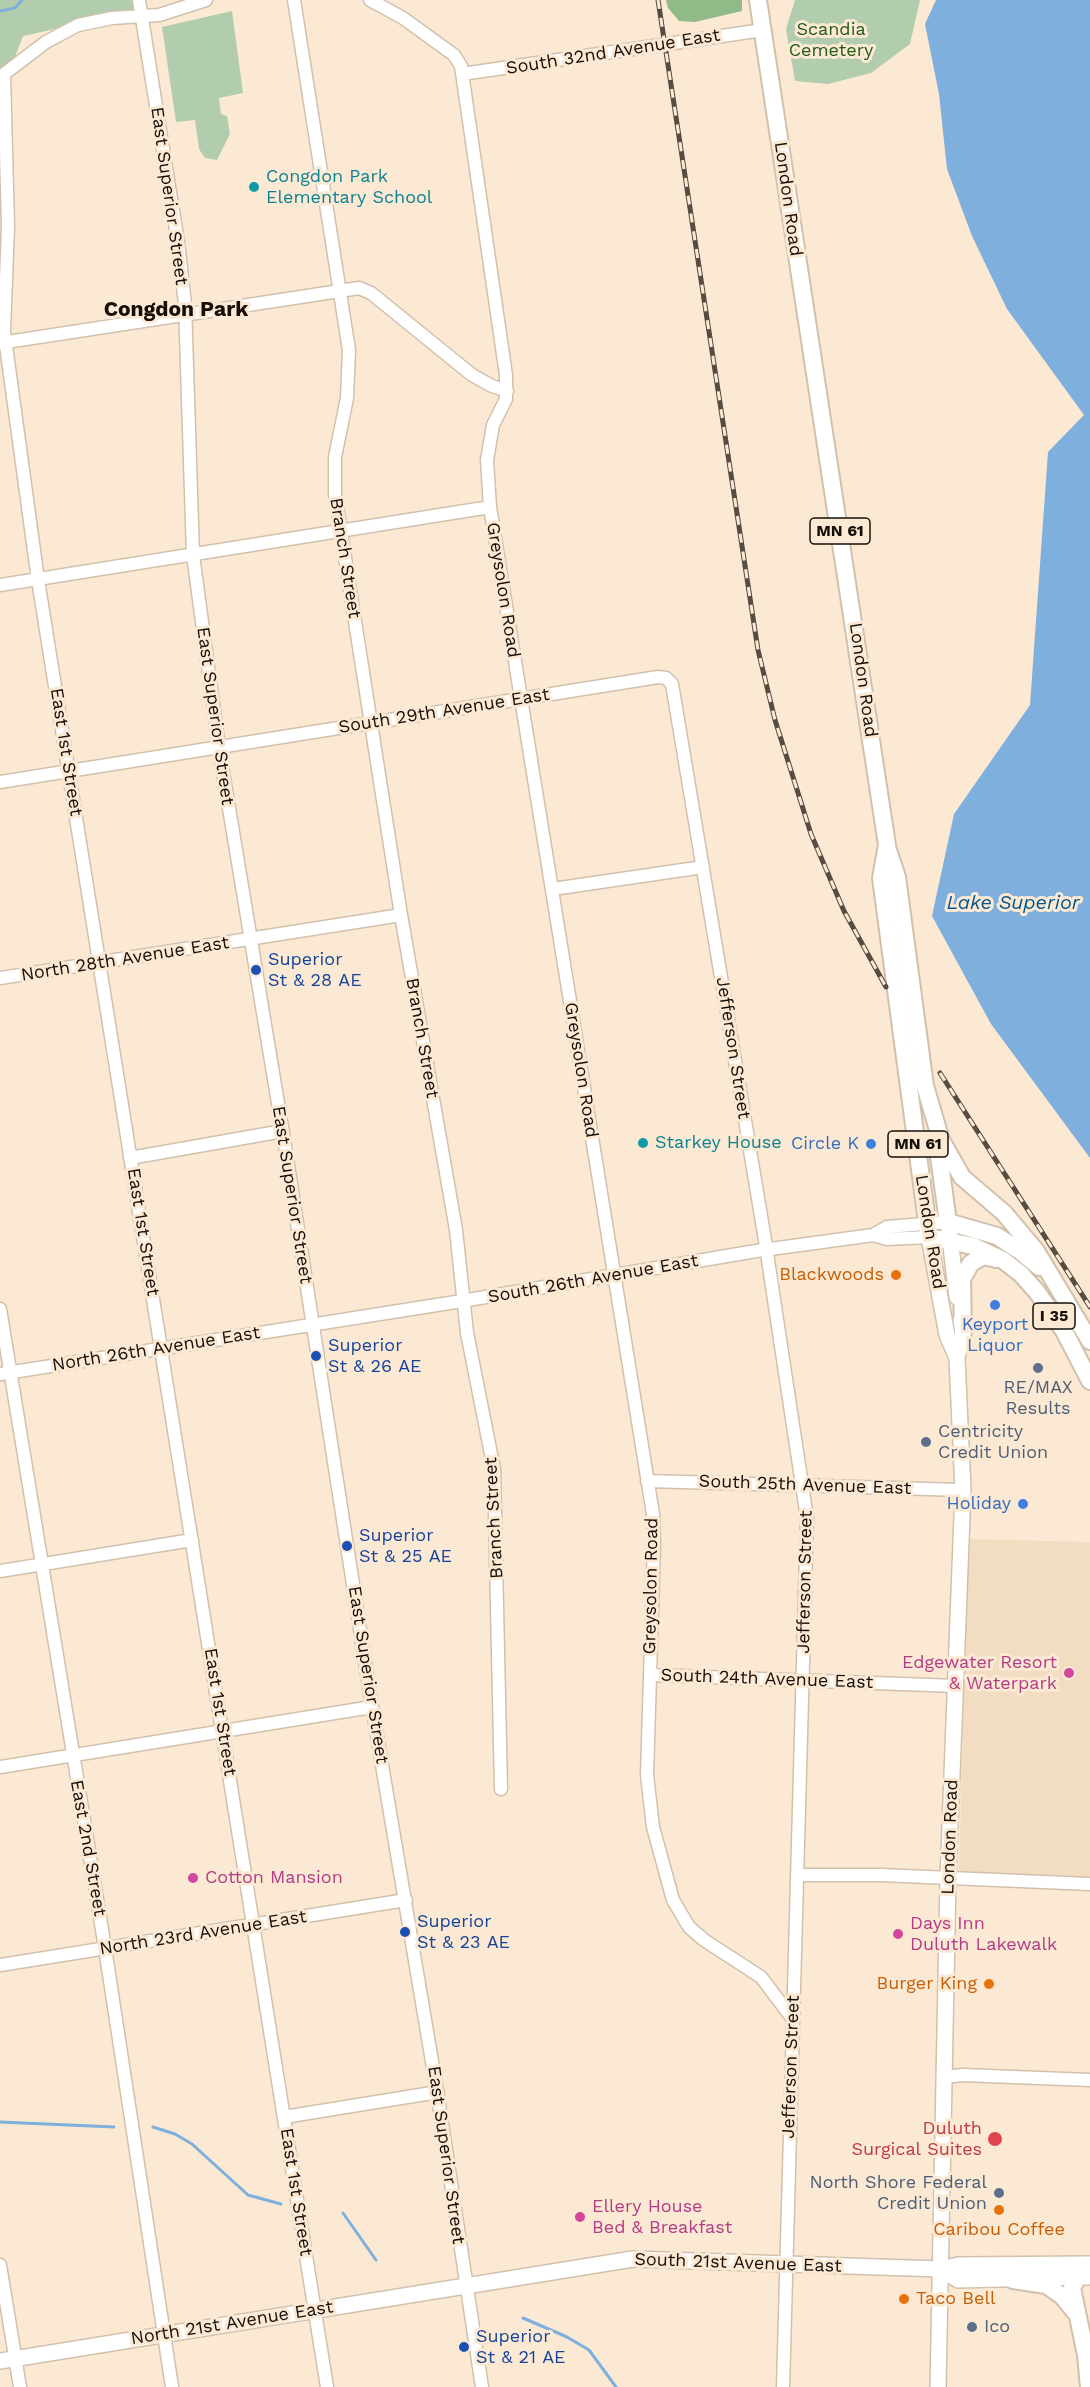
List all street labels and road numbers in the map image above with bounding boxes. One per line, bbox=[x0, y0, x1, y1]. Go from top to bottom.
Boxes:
street label: South 32nd Avenue East bbox=[504, 24, 722, 80]
street label: East Superior Street bbox=[146, 106, 192, 286]
street label: London Road bbox=[769, 140, 807, 258]
street label: Branch Street bbox=[325, 496, 365, 620]
road number: MN 61 bbox=[810, 518, 870, 544]
street label: Greysolon Road bbox=[482, 521, 524, 659]
street label: London Road bbox=[844, 621, 882, 739]
street label: East Superior Street bbox=[192, 626, 238, 806]
street label: South 29th Avenue East bbox=[337, 684, 551, 738]
street label: East 1st Street bbox=[45, 687, 87, 817]
street label: North 28th Avenue East bbox=[19, 932, 231, 986]
street label: Branch Street bbox=[401, 976, 443, 1100]
street label: Jefferson Street bbox=[711, 976, 755, 1120]
street label: Greysolon Road bbox=[560, 1001, 602, 1139]
street label: East Superior Street bbox=[267, 1105, 317, 1285]
road number: MN 61 bbox=[888, 1131, 948, 1157]
street label: East 1st Street bbox=[122, 1167, 164, 1297]
street label: London Road bbox=[910, 1173, 950, 1291]
street label: South 26th Avenue East bbox=[486, 1250, 700, 1308]
road number: I 35 bbox=[1033, 1303, 1075, 1329]
street label: North 26th Avenue East bbox=[50, 1322, 262, 1376]
street label: Branch Street bbox=[480, 1457, 508, 1579]
street label: South 25th Avenue East bbox=[698, 1470, 912, 1500]
street label: Jefferson Street bbox=[793, 1510, 817, 1654]
street label: Greysolon Road bbox=[639, 1517, 663, 1655]
street label: East Superior Street bbox=[343, 1585, 393, 1765]
street label: East 1st Street bbox=[199, 1647, 241, 1777]
street label: South 24th Avenue East bbox=[660, 1664, 874, 1694]
street label: East 2nd Street bbox=[65, 1778, 111, 1918]
street label: London Road bbox=[937, 1779, 963, 1895]
street label: North 23rd Avenue East bbox=[98, 1906, 308, 1960]
street label: Jefferson Street bbox=[778, 1995, 804, 2139]
street label: East Superior Street bbox=[423, 2065, 469, 2245]
street label: East 1st Street bbox=[275, 2127, 317, 2257]
street label: South 21st Avenue East bbox=[634, 2249, 842, 2277]
street label: North 21st Avenue East bbox=[129, 2296, 335, 2350]

